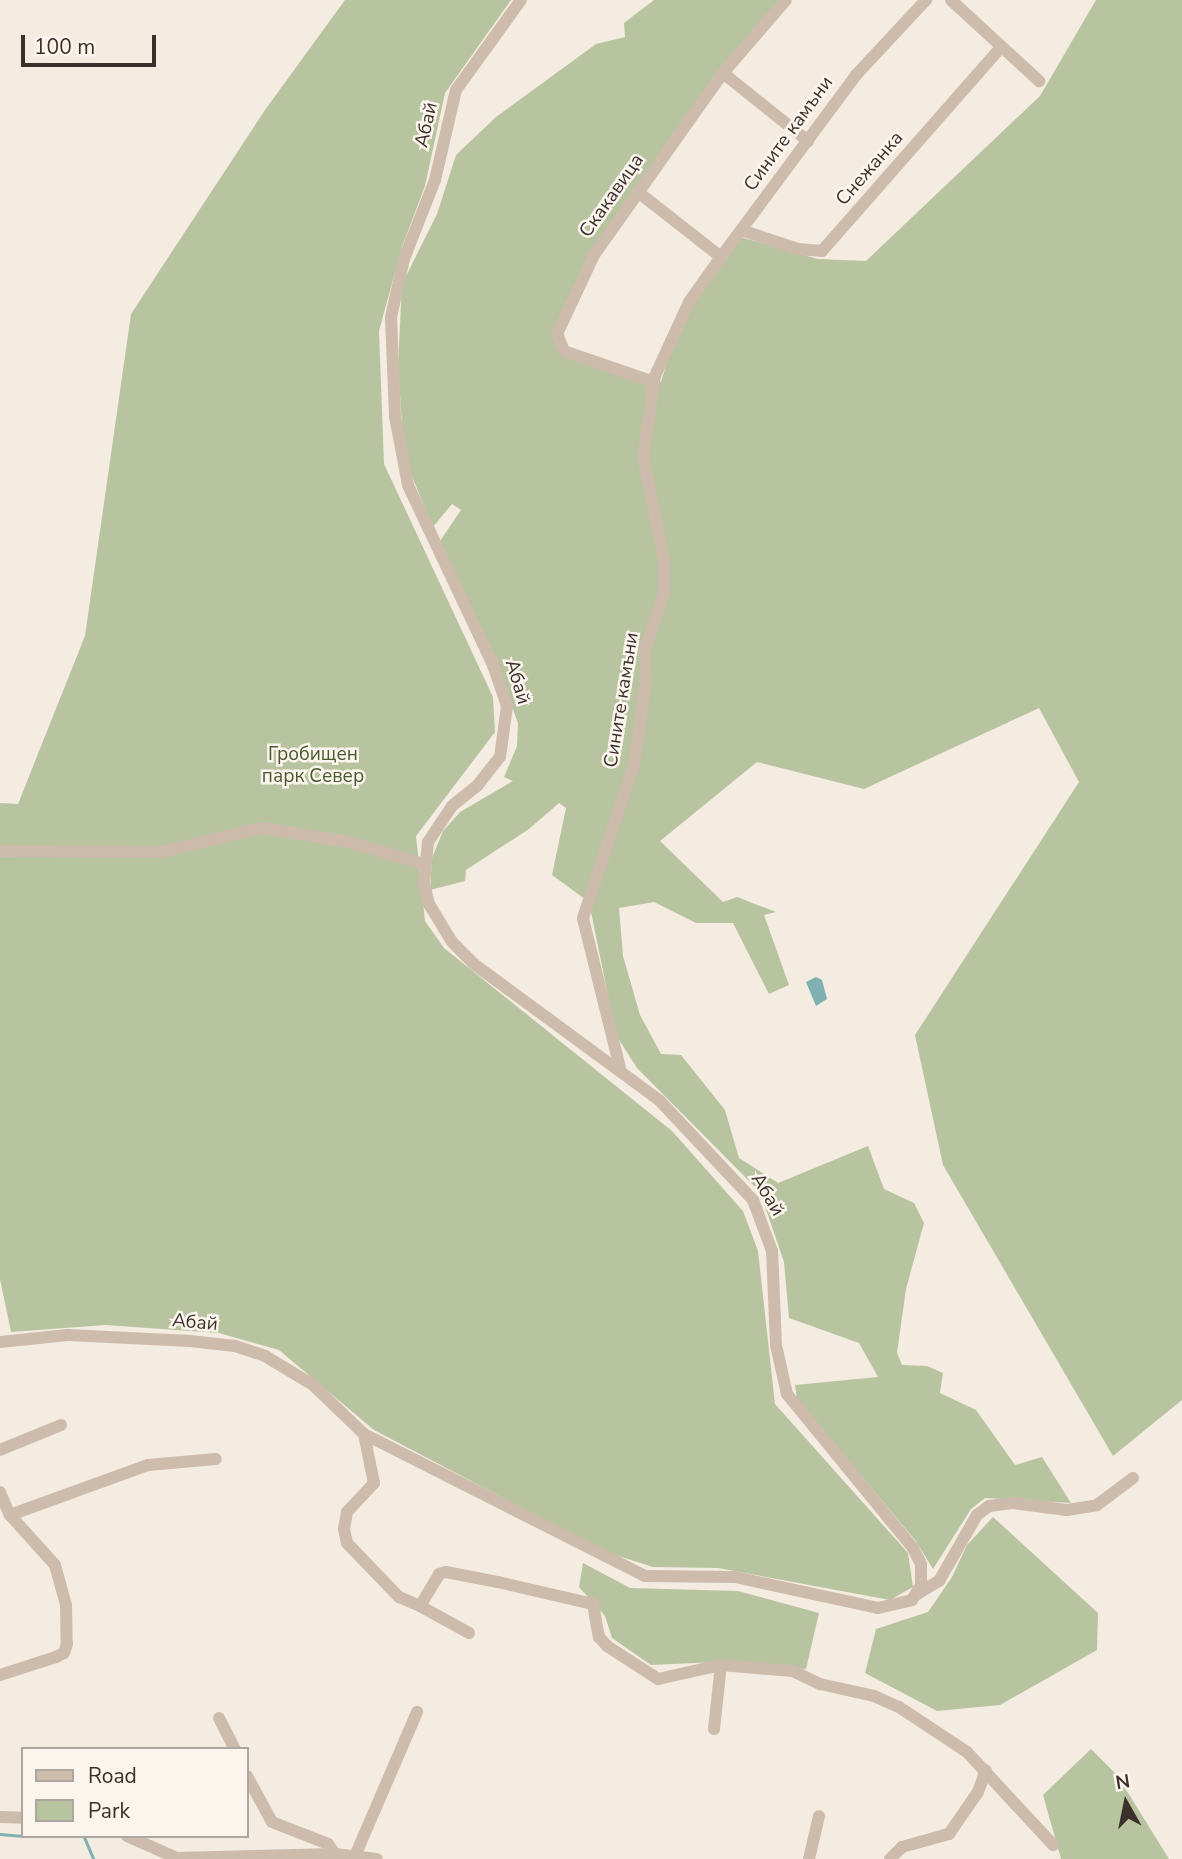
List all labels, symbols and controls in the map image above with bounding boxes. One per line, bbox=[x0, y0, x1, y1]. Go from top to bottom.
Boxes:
scale bar bbox=[24, 21, 159, 65]
text: 100 m bbox=[34, 33, 95, 61]
street label: Сините камъни bbox=[740, 72, 838, 196]
street label: Абай bbox=[411, 100, 443, 150]
street label: Снежанка bbox=[832, 127, 908, 211]
street label: Скакавица bbox=[575, 150, 649, 242]
street label: Сините камъни bbox=[600, 631, 644, 769]
street label: Абай bbox=[499, 657, 535, 707]
park label: Гробищен парк Север bbox=[262, 744, 364, 788]
street label: Абай bbox=[745, 1170, 789, 1220]
street label: Абай bbox=[171, 1310, 219, 1336]
legend bbox=[21, 1747, 248, 1838]
text: Road bbox=[88, 1762, 137, 1790]
north arrow bbox=[1091, 1768, 1161, 1838]
text: N bbox=[1114, 1768, 1132, 1796]
text: Park bbox=[88, 1797, 130, 1825]

